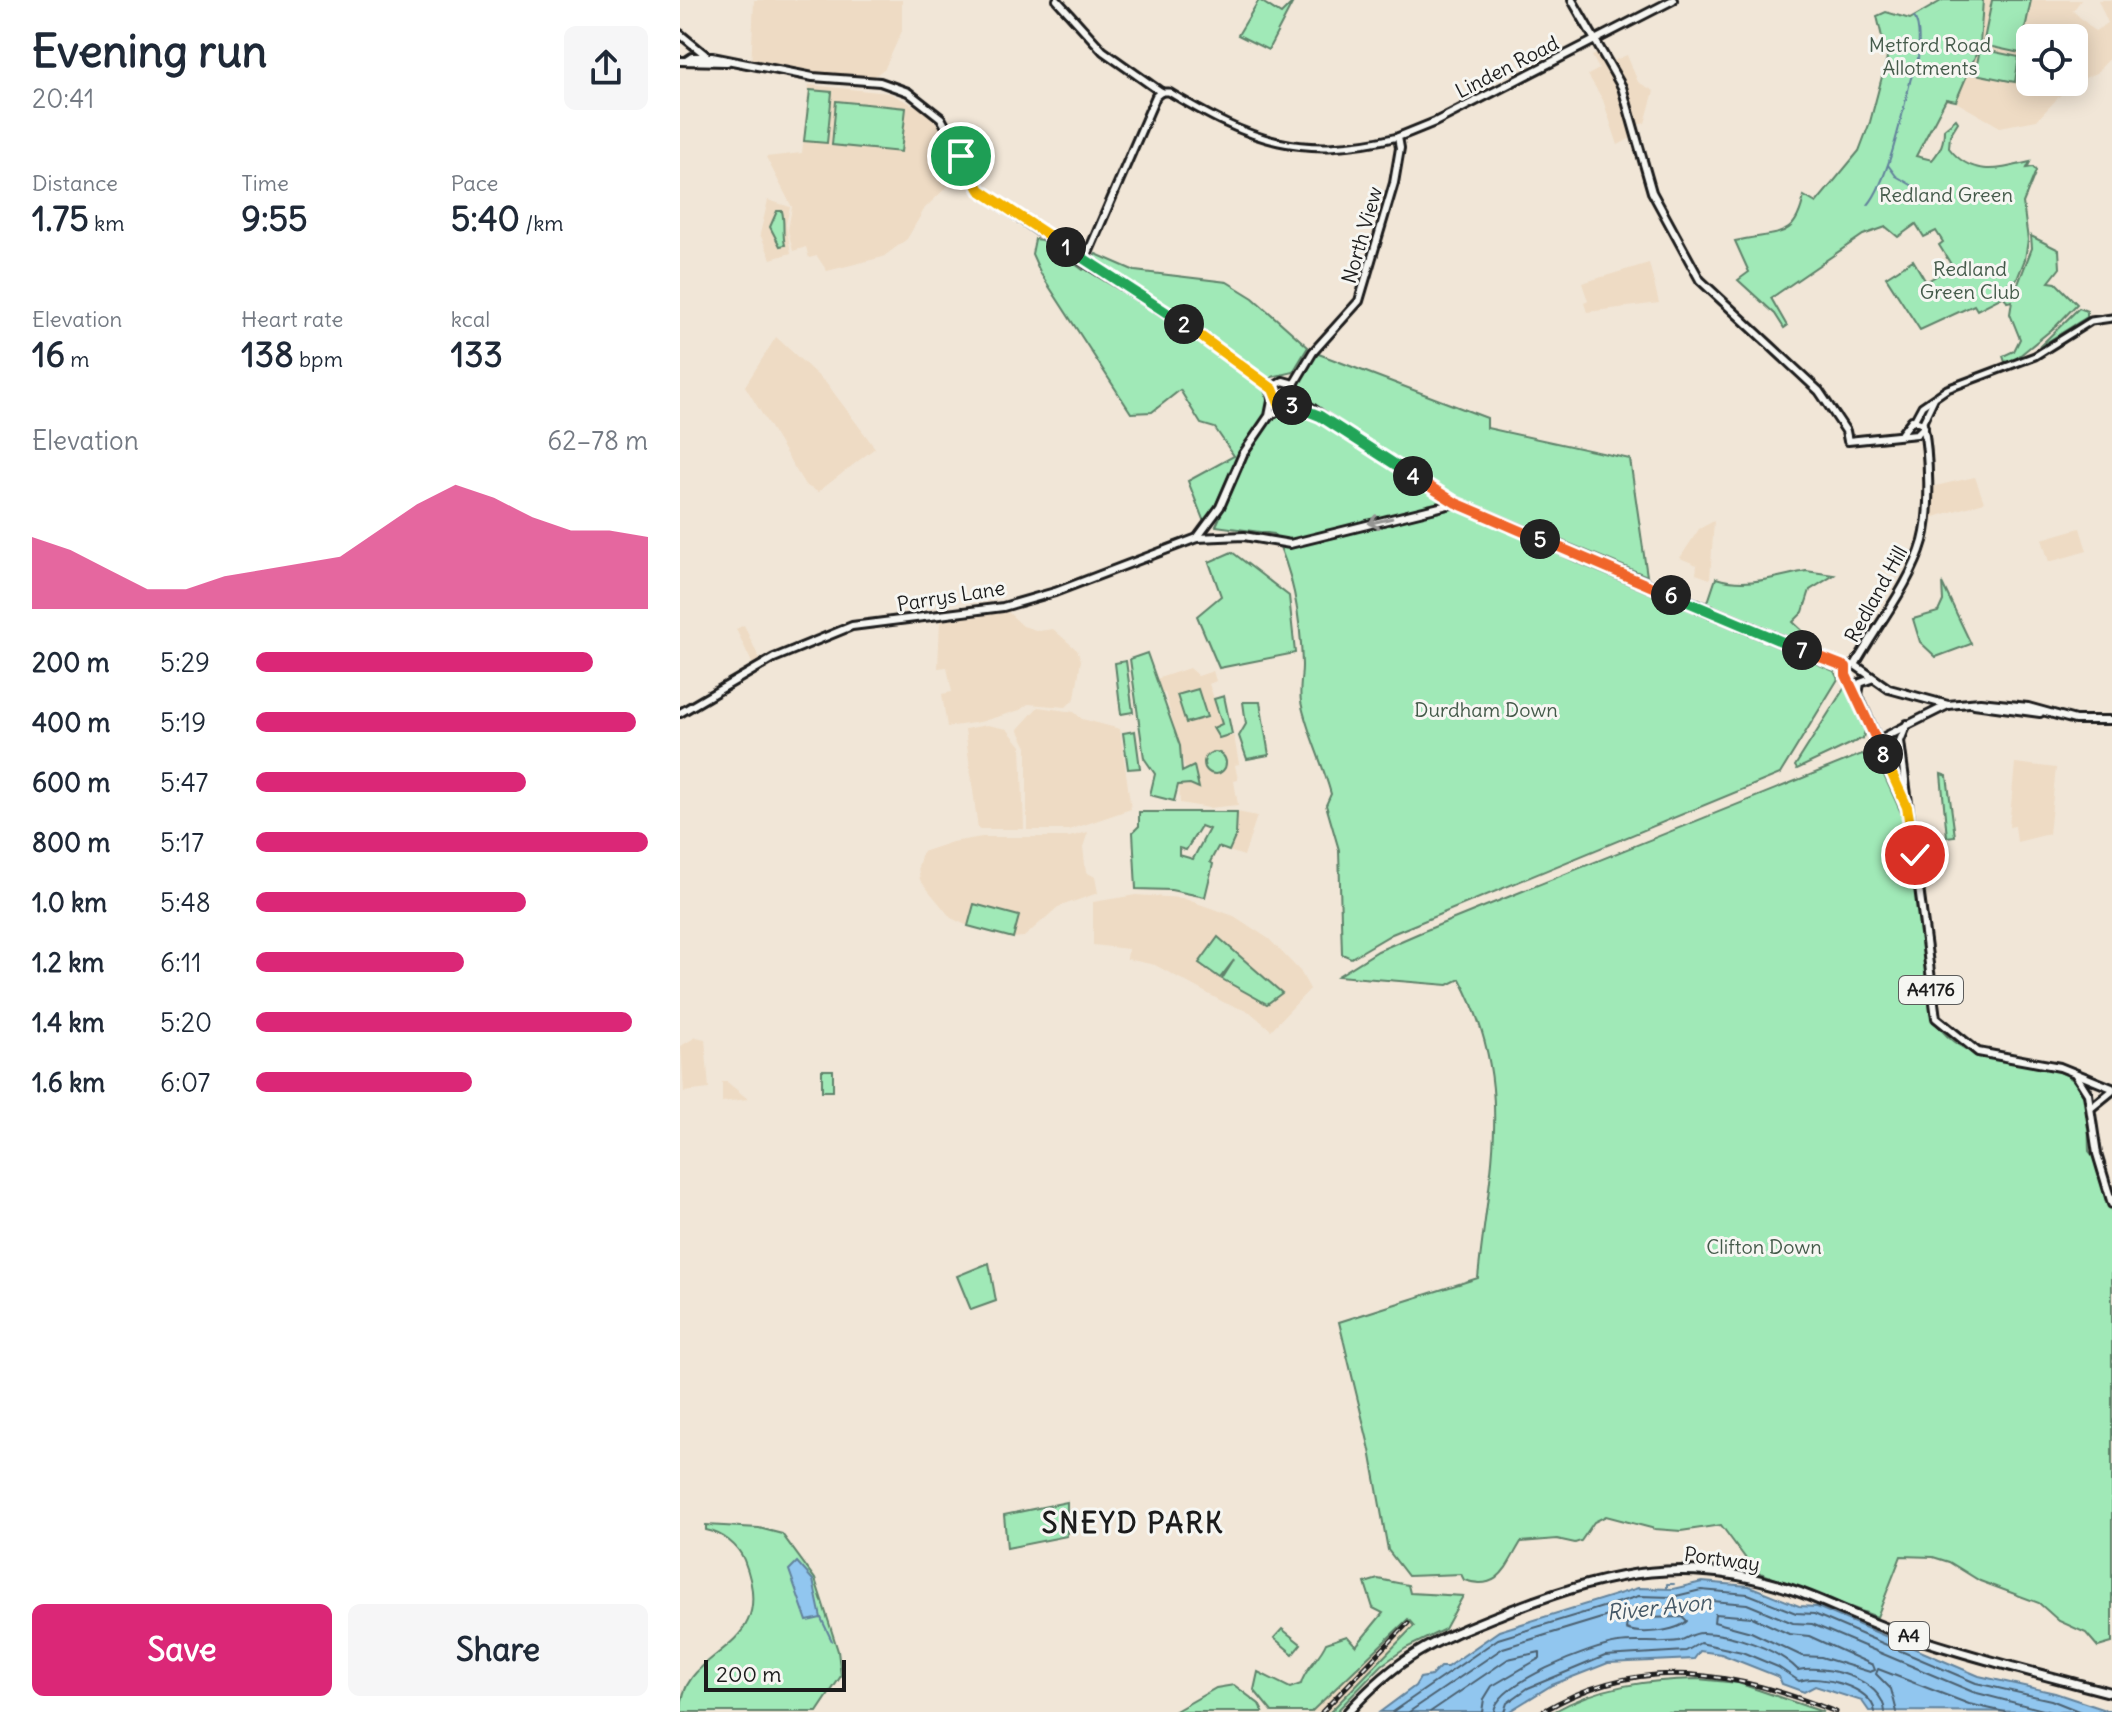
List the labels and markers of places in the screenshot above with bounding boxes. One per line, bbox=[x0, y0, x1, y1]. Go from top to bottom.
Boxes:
pin bbox=[927, 122, 995, 190]
pin: 1 bbox=[1046, 227, 1086, 267]
pin: 2 bbox=[1164, 304, 1204, 344]
pin: 3 bbox=[1272, 385, 1312, 425]
pin: 4 bbox=[1393, 456, 1433, 496]
pin: 5 bbox=[1520, 519, 1560, 559]
pin: 6 bbox=[1651, 575, 1691, 615]
pin: 7 bbox=[1782, 630, 1822, 670]
pin: 8 bbox=[1863, 734, 1903, 774]
pin bbox=[1881, 821, 1949, 889]

